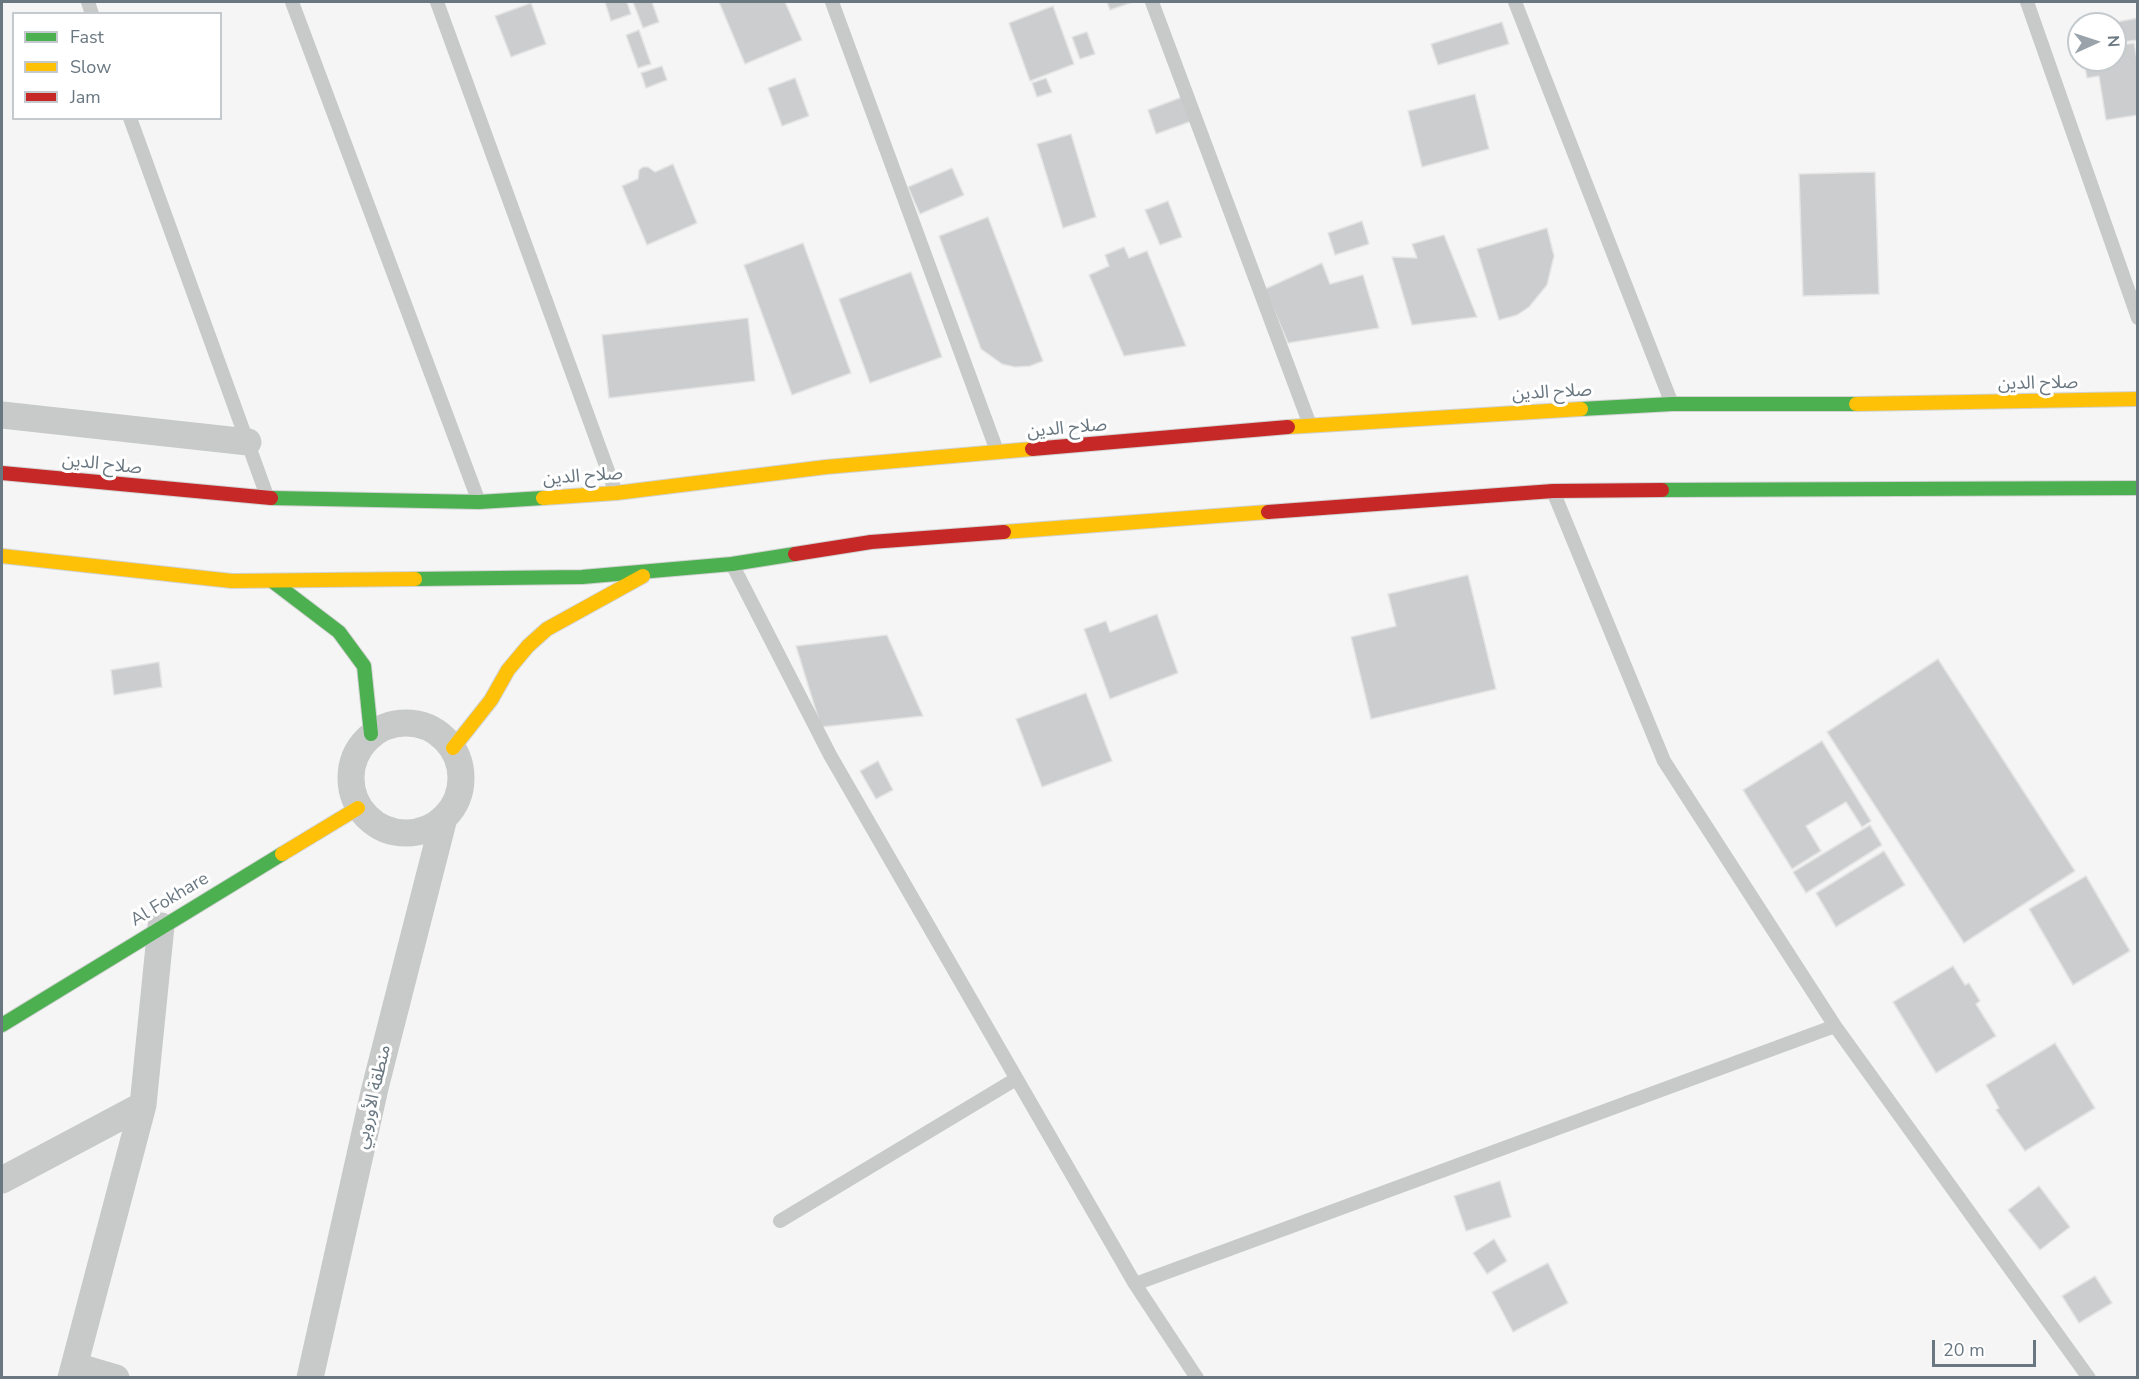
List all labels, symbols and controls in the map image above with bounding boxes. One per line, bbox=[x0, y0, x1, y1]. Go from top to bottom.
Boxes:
legend bbox=[12, 12, 222, 120]
north arrow bbox=[2067, 12, 2127, 72]
text: Fast bbox=[70, 25, 104, 49]
text: N bbox=[2102, 35, 2124, 48]
text: Slow bbox=[70, 55, 111, 79]
text: Jam bbox=[70, 85, 101, 109]
street label: صلاح الدين bbox=[1998, 373, 2078, 395]
street label: صلاح الدين bbox=[1511, 380, 1593, 406]
street label: صلاح الدين bbox=[1026, 415, 1108, 443]
street label: صلاح الدين bbox=[61, 450, 143, 480]
street label: صلاح الدين bbox=[542, 463, 624, 491]
street label: Al Fokhare bbox=[127, 868, 213, 932]
street label: منطقة الأوروبي bbox=[352, 1043, 396, 1151]
scale bar bbox=[1935, 1328, 2038, 1366]
text: 20 m bbox=[1943, 1338, 1985, 1362]

